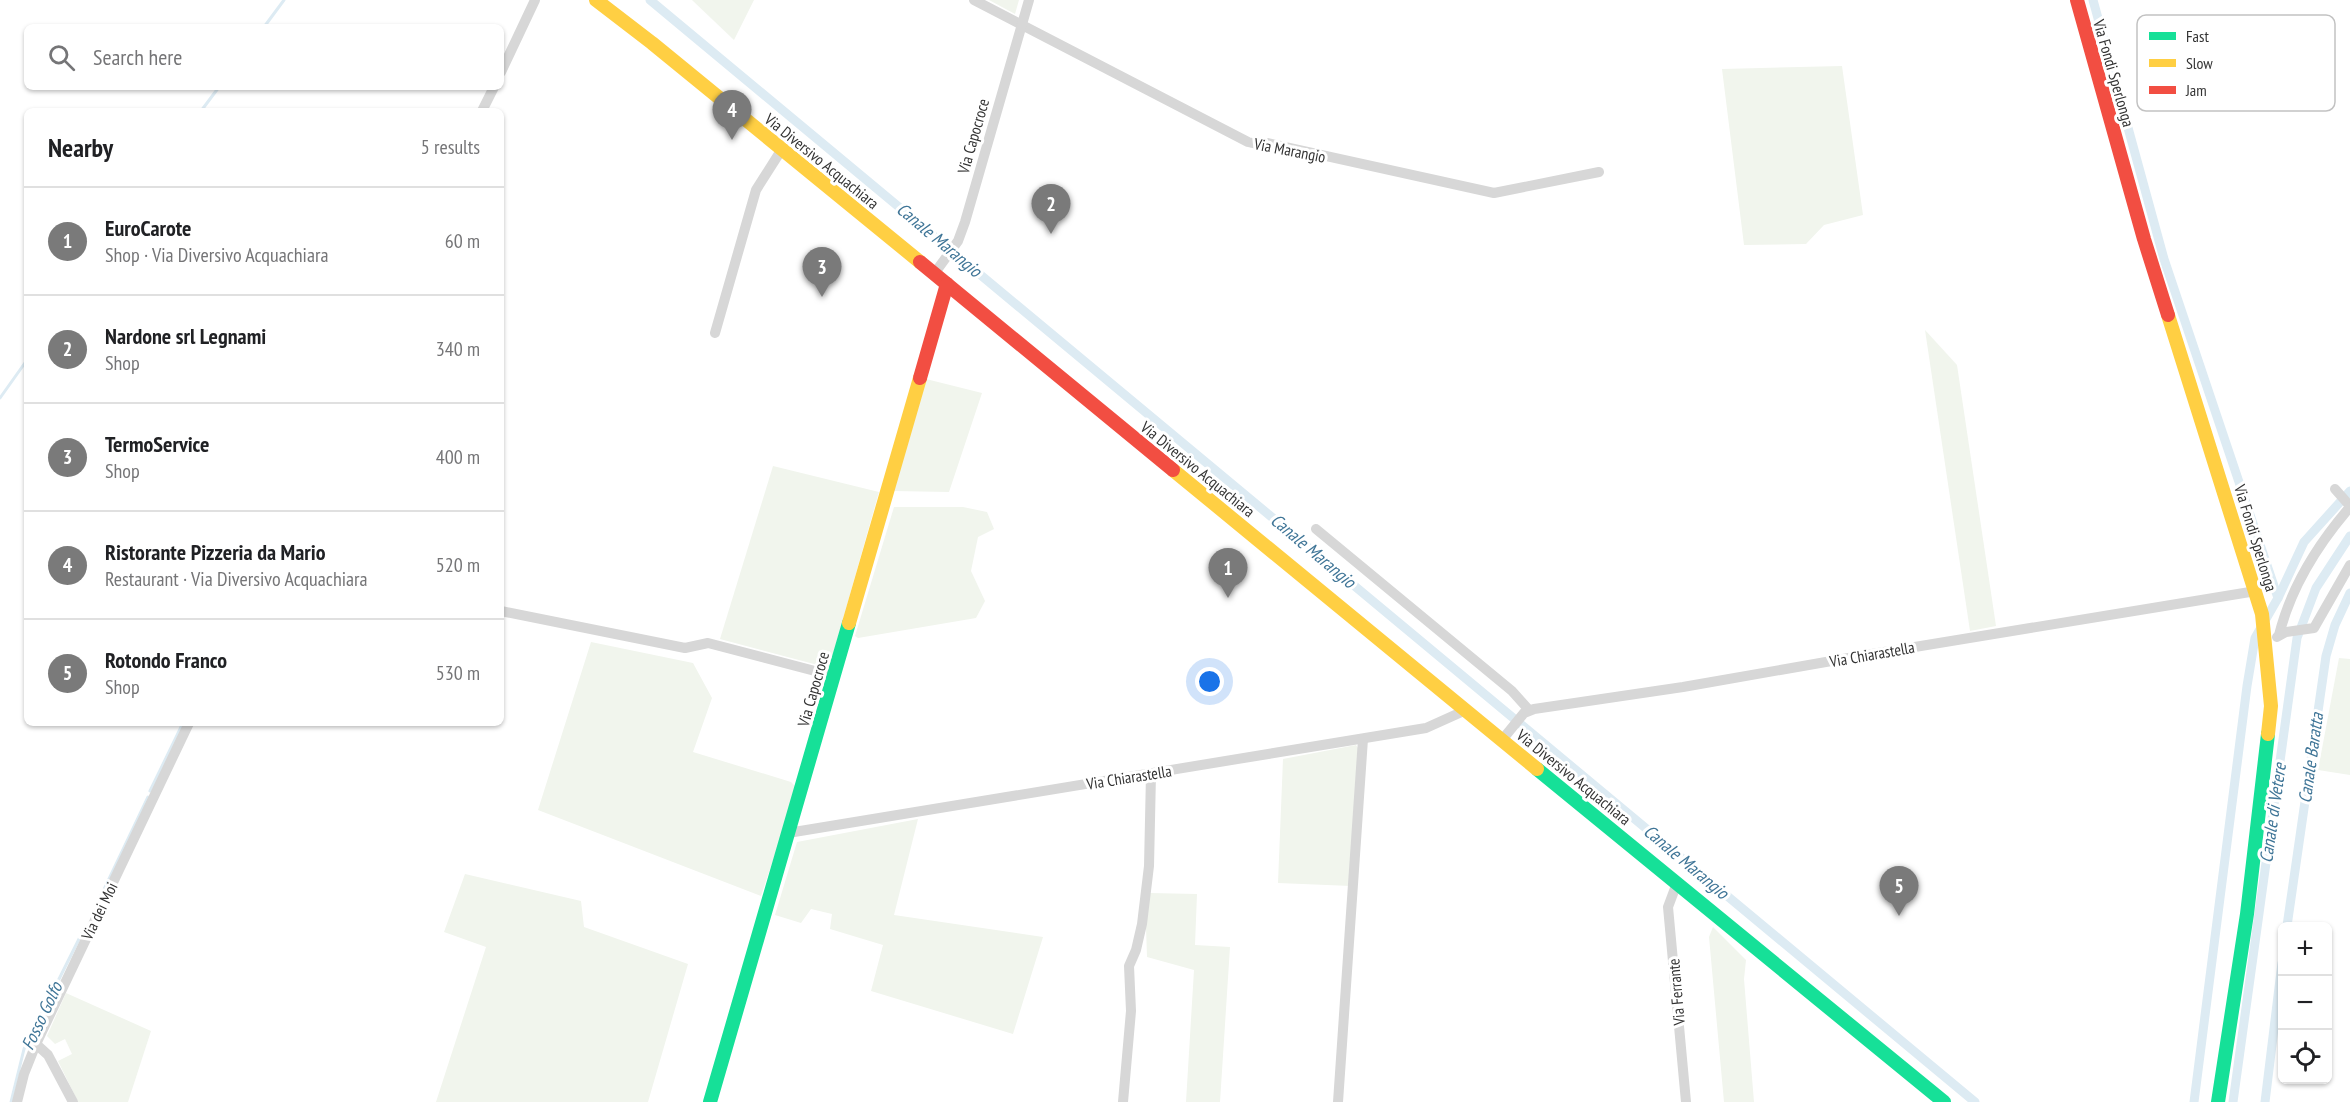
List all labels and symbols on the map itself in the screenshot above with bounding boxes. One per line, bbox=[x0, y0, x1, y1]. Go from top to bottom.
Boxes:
legend bbox=[2137, 15, 2335, 111]
street label: Via Fondi Sperlonga bbox=[2089, 16, 2139, 129]
text: Fast bbox=[2186, 26, 2209, 46]
text: Slow bbox=[2186, 53, 2213, 73]
text: Jam bbox=[2185, 80, 2207, 100]
pin: 4 bbox=[712, 90, 752, 140]
street label: Via Capocroce bbox=[952, 96, 993, 177]
street label: Via Diversivo Acquachiara bbox=[760, 108, 883, 213]
street label: Via Marangio bbox=[1252, 133, 1328, 167]
pin: 2 bbox=[1032, 184, 1070, 234]
water label: Canale Marangio bbox=[892, 197, 987, 283]
pin: 3 bbox=[802, 248, 842, 297]
street label: Via Diversivo Acquachiara bbox=[1136, 416, 1259, 521]
street label: Via Fondi Sperlonga bbox=[2230, 481, 2282, 594]
water label: Canale Marangio bbox=[1266, 508, 1361, 594]
pin: 1 bbox=[1208, 548, 1248, 598]
street label: Via Chiarastella bbox=[1827, 637, 1916, 671]
street label: Via Capocroce bbox=[792, 649, 833, 730]
your location bbox=[1195, 667, 1224, 696]
water label: Canale Baratta bbox=[2293, 711, 2328, 804]
street label: Via Diversivo Acquachiara bbox=[1512, 724, 1635, 829]
street label: Via Chiarastella bbox=[1084, 760, 1173, 794]
water label: Canale di Vetere bbox=[2254, 760, 2291, 864]
water label: Canale Marangio bbox=[1639, 819, 1734, 905]
pin: 5 bbox=[1880, 866, 1918, 916]
street label: Via dei Moi bbox=[76, 879, 122, 944]
street label: Via Ferrante bbox=[1663, 958, 1689, 1027]
water label: Fosso Golfo bbox=[16, 977, 68, 1053]

